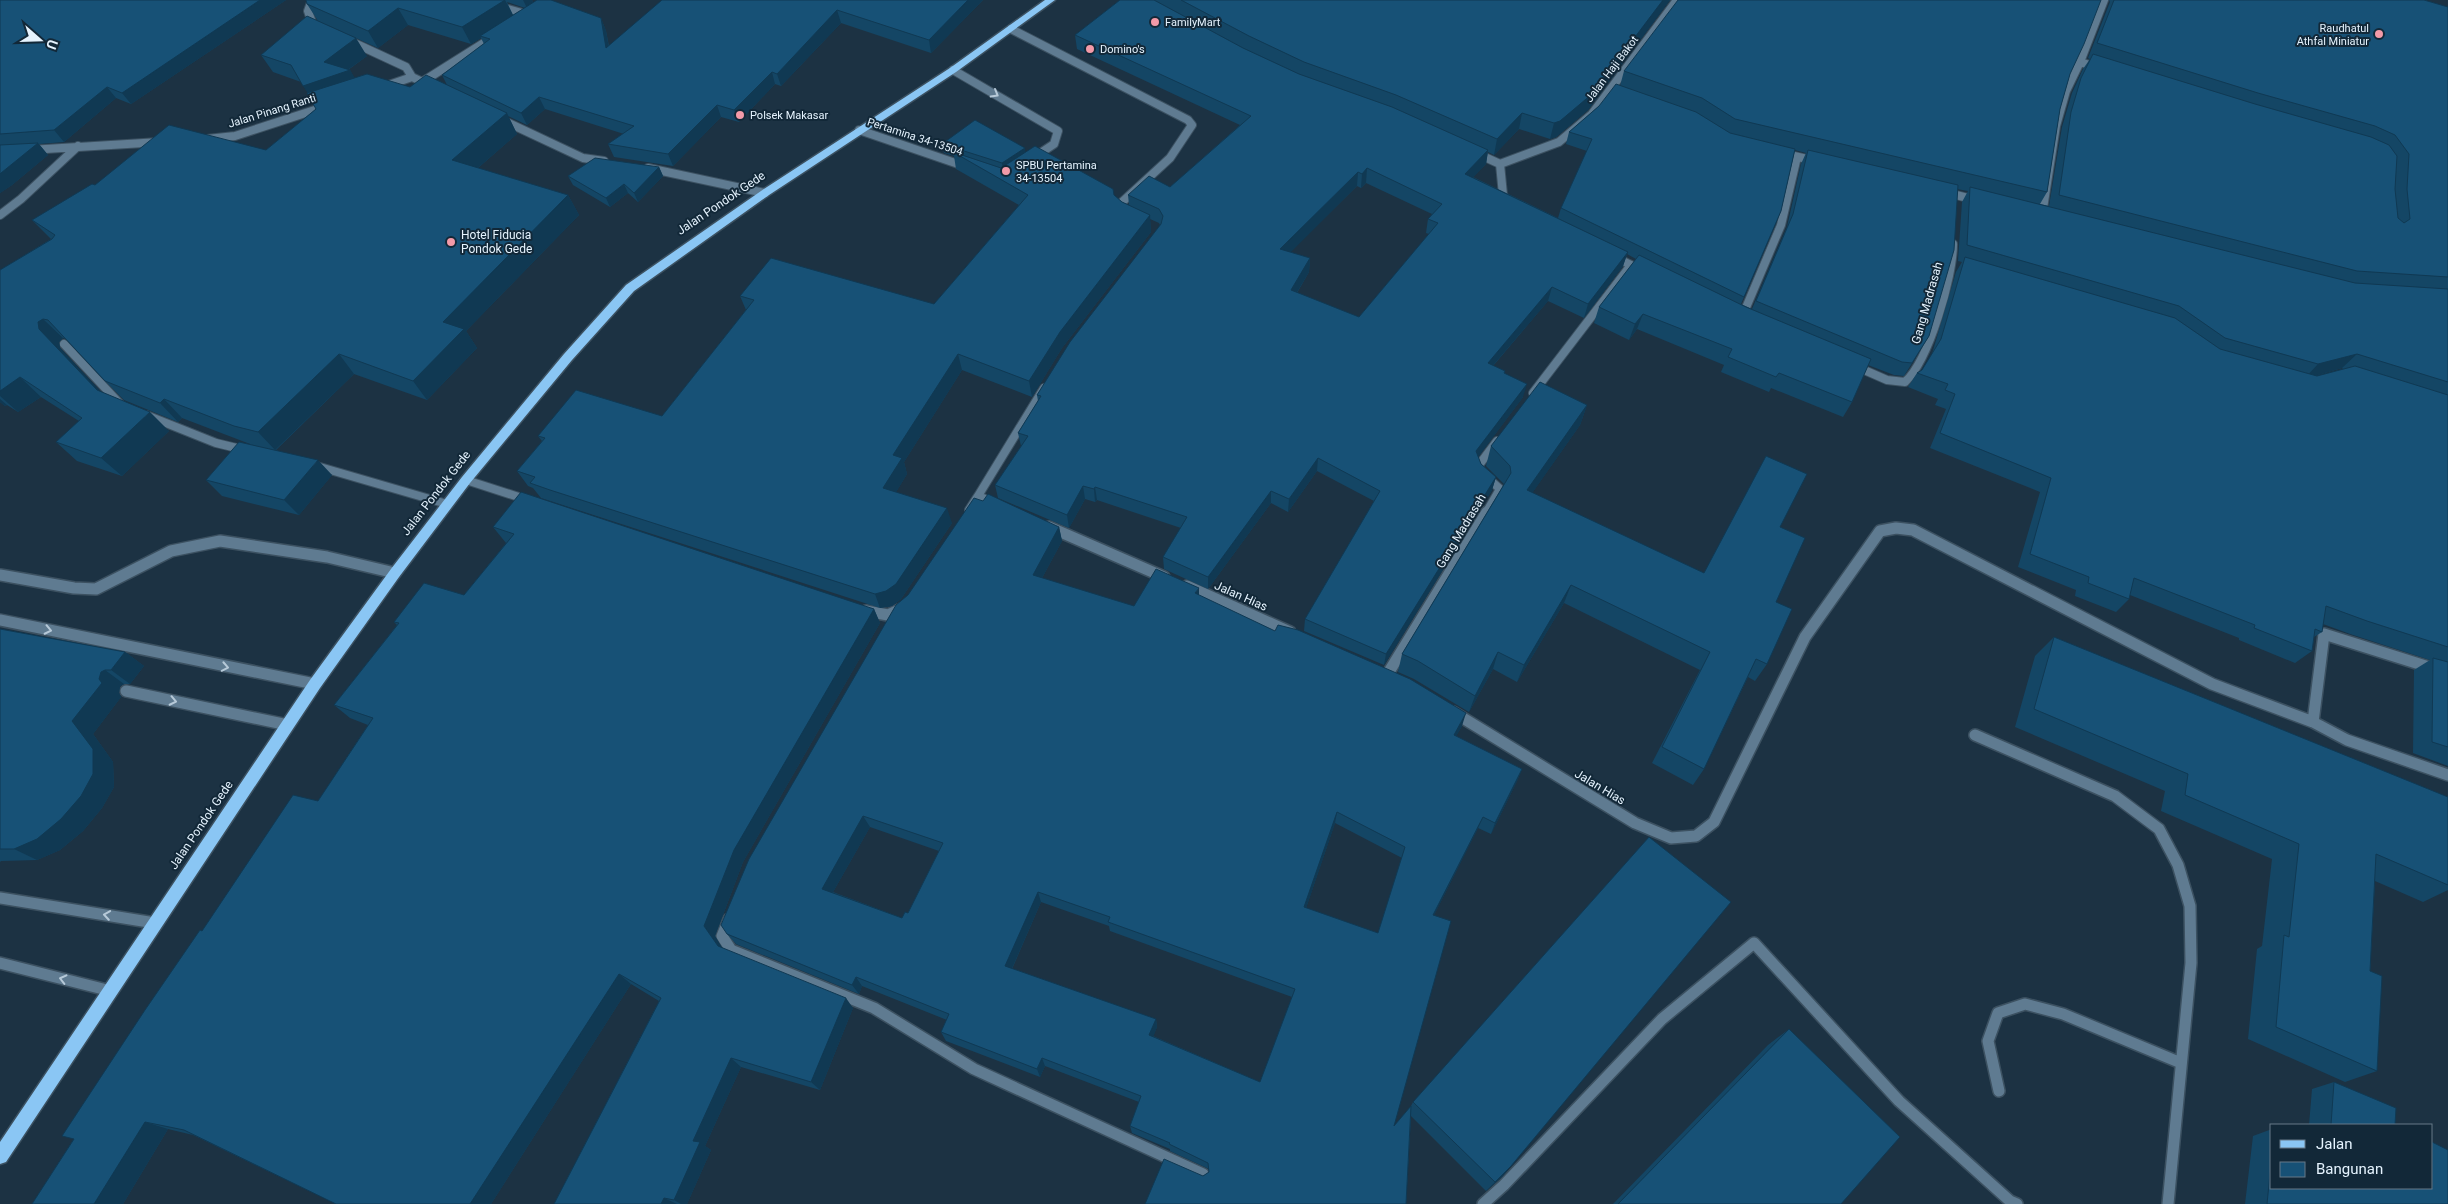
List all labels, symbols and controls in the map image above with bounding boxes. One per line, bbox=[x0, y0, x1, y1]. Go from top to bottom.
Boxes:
north arrow bbox=[15, 15, 65, 65]
marker: FamilyMart bbox=[1149, 16, 1161, 28]
place label: FamilyMart bbox=[1165, 16, 1221, 29]
place label: Raudhatul Athfal Miniatur bbox=[2297, 22, 2369, 48]
marker: Raudhatul Athfal Miniatur bbox=[2373, 28, 2385, 40]
street label: Jalan Haji Bakot bbox=[1583, 33, 1641, 105]
text: U bbox=[43, 37, 61, 52]
marker: Domino's bbox=[1084, 43, 1096, 55]
place label: Domino's bbox=[1100, 43, 1145, 56]
one-way arrow bbox=[990, 88, 999, 98]
street label: Jalan Pinang Ranti bbox=[226, 91, 318, 131]
marker: Polsek Makasar bbox=[734, 109, 746, 121]
place label: Polsek Makasar bbox=[750, 109, 828, 122]
street label: Pertamina 34-13504 bbox=[866, 115, 964, 159]
place label: SPBU Pertamina 34-13504 bbox=[1016, 159, 1097, 185]
marker: SPBU Pertamina 34-13504 bbox=[1000, 165, 1012, 177]
street label: Jalan Pondok Gede bbox=[674, 168, 768, 238]
place label: Hotel Fiducia Pondok Gede bbox=[461, 228, 532, 256]
marker: Hotel Fiducia Pondok Gede bbox=[445, 236, 457, 248]
street label: Gang Madrasah bbox=[1909, 260, 1945, 346]
street label: Jalan Pondok Gede bbox=[399, 448, 473, 538]
street label: Gang Madrasah bbox=[1433, 491, 1489, 571]
street label: Jalan Hias bbox=[1212, 578, 1270, 614]
one-way arrow bbox=[43, 624, 52, 635]
one-way arrow bbox=[221, 661, 230, 671]
one-way arrow bbox=[169, 695, 178, 705]
street label: Jalan Hias bbox=[1572, 766, 1628, 808]
street label: Jalan Pondok Gede bbox=[166, 778, 236, 872]
one-way arrow bbox=[103, 911, 111, 921]
one-way arrow bbox=[59, 974, 68, 985]
legend bbox=[2270, 1124, 2433, 1189]
text: Jalan bbox=[2316, 1135, 2353, 1153]
text: Bangunan bbox=[2316, 1160, 2383, 1178]

